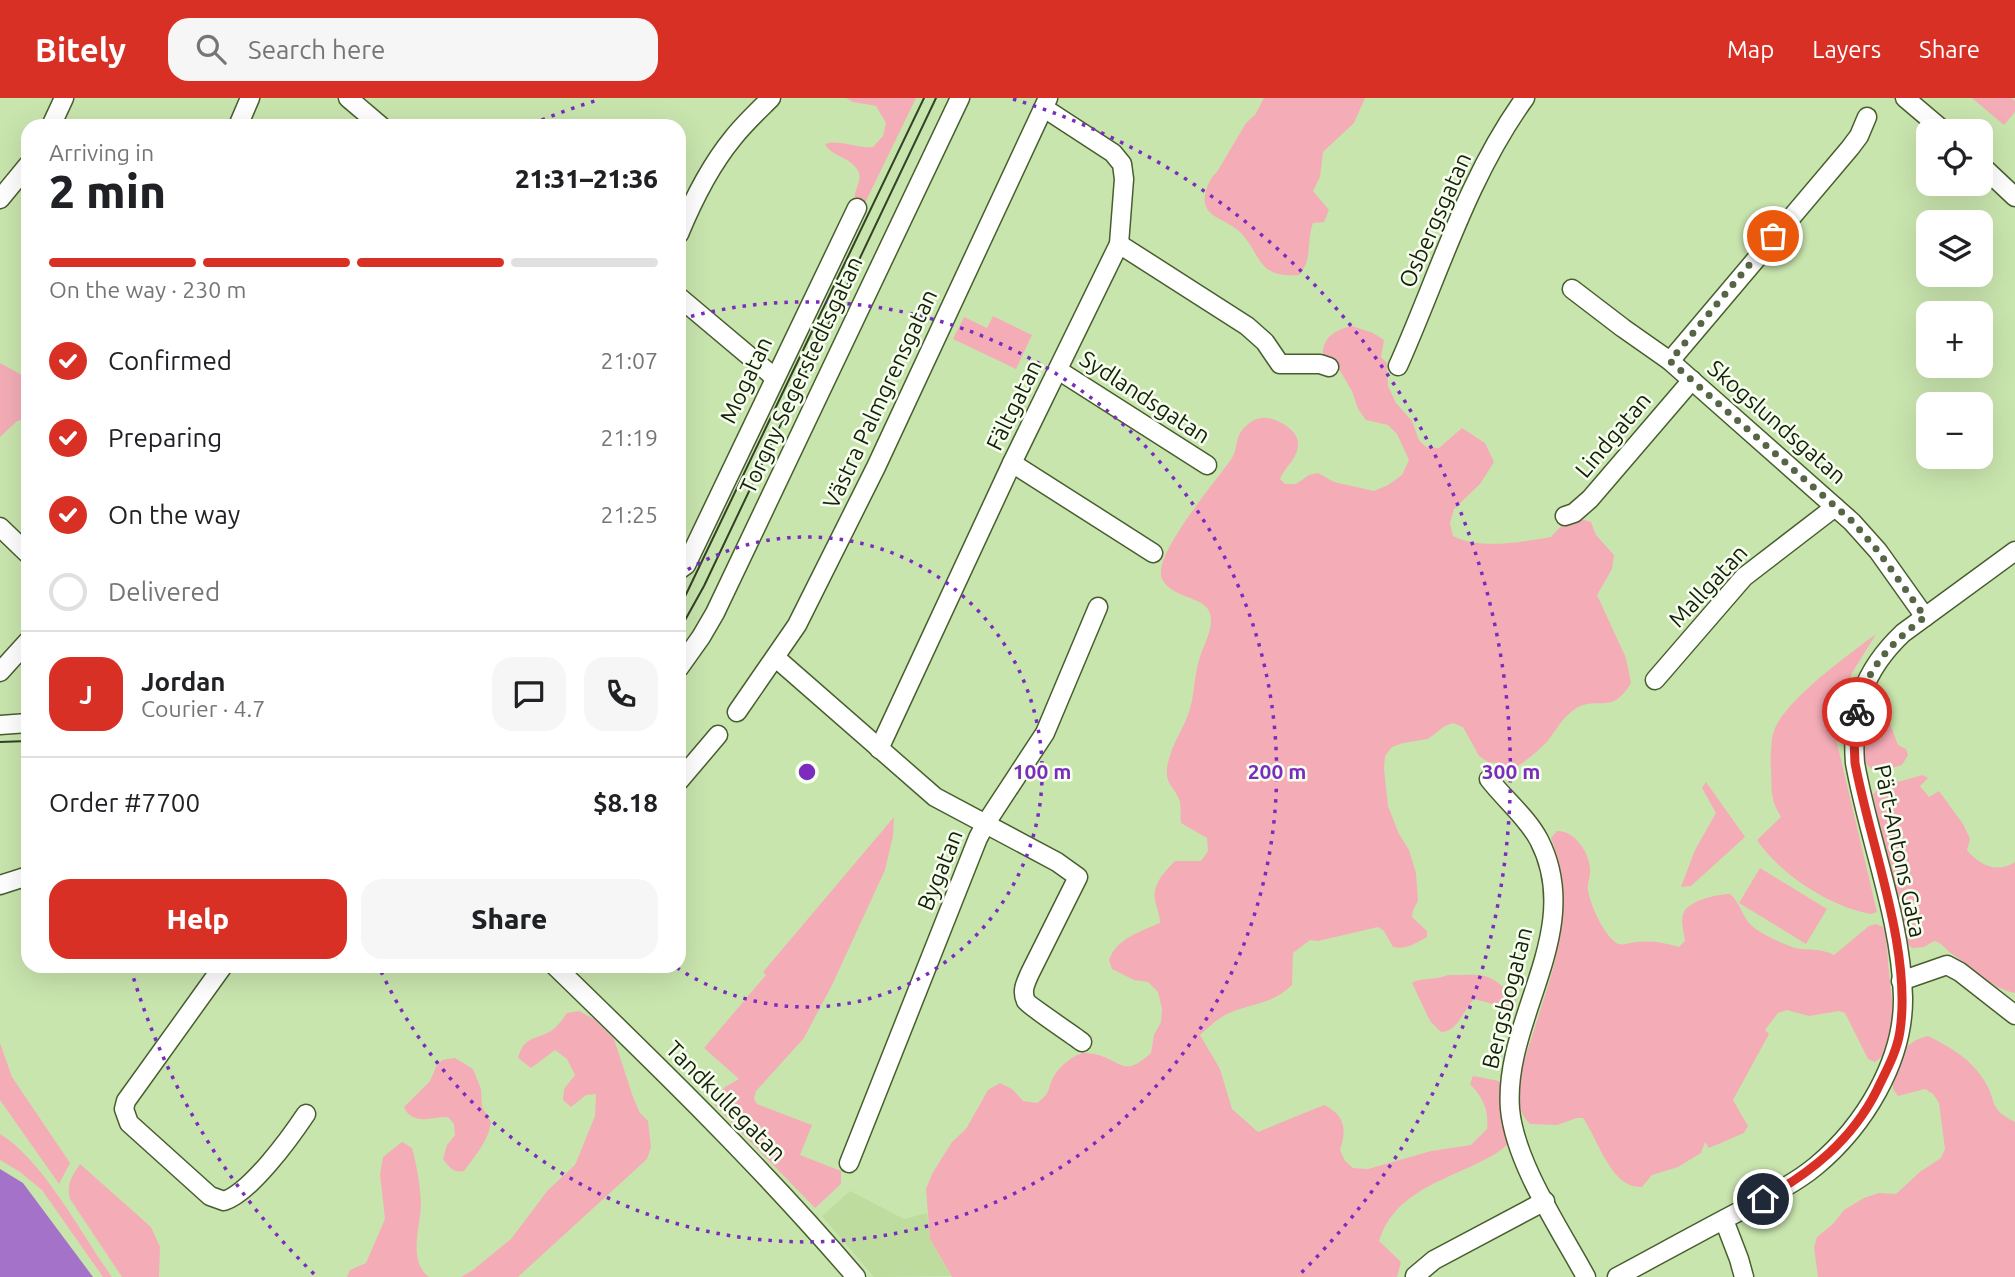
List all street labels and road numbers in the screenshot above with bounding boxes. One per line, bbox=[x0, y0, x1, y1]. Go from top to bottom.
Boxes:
street label: Osbergsgatan bbox=[1394, 149, 1475, 291]
street label: Torgny Segerstedtsgatan bbox=[735, 252, 867, 497]
street label: Västra Palmgrensgatan bbox=[818, 285, 941, 512]
street label: Mogatan bbox=[715, 333, 776, 427]
street label: Sydlandsgatan bbox=[1076, 345, 1215, 448]
street label: Skogslundsgatan bbox=[1703, 355, 1851, 488]
street label: Fältgatan bbox=[981, 356, 1046, 454]
street label: Lindgatan bbox=[1570, 387, 1655, 482]
street label: Mallgatan bbox=[1663, 540, 1752, 632]
street label: Pärt-Antons Gata bbox=[1870, 762, 1931, 940]
street label: Bygatan bbox=[912, 826, 967, 914]
street label: Bergsbogatan bbox=[1477, 924, 1536, 1071]
street label: Tandkullegatan bbox=[661, 1036, 791, 1166]

